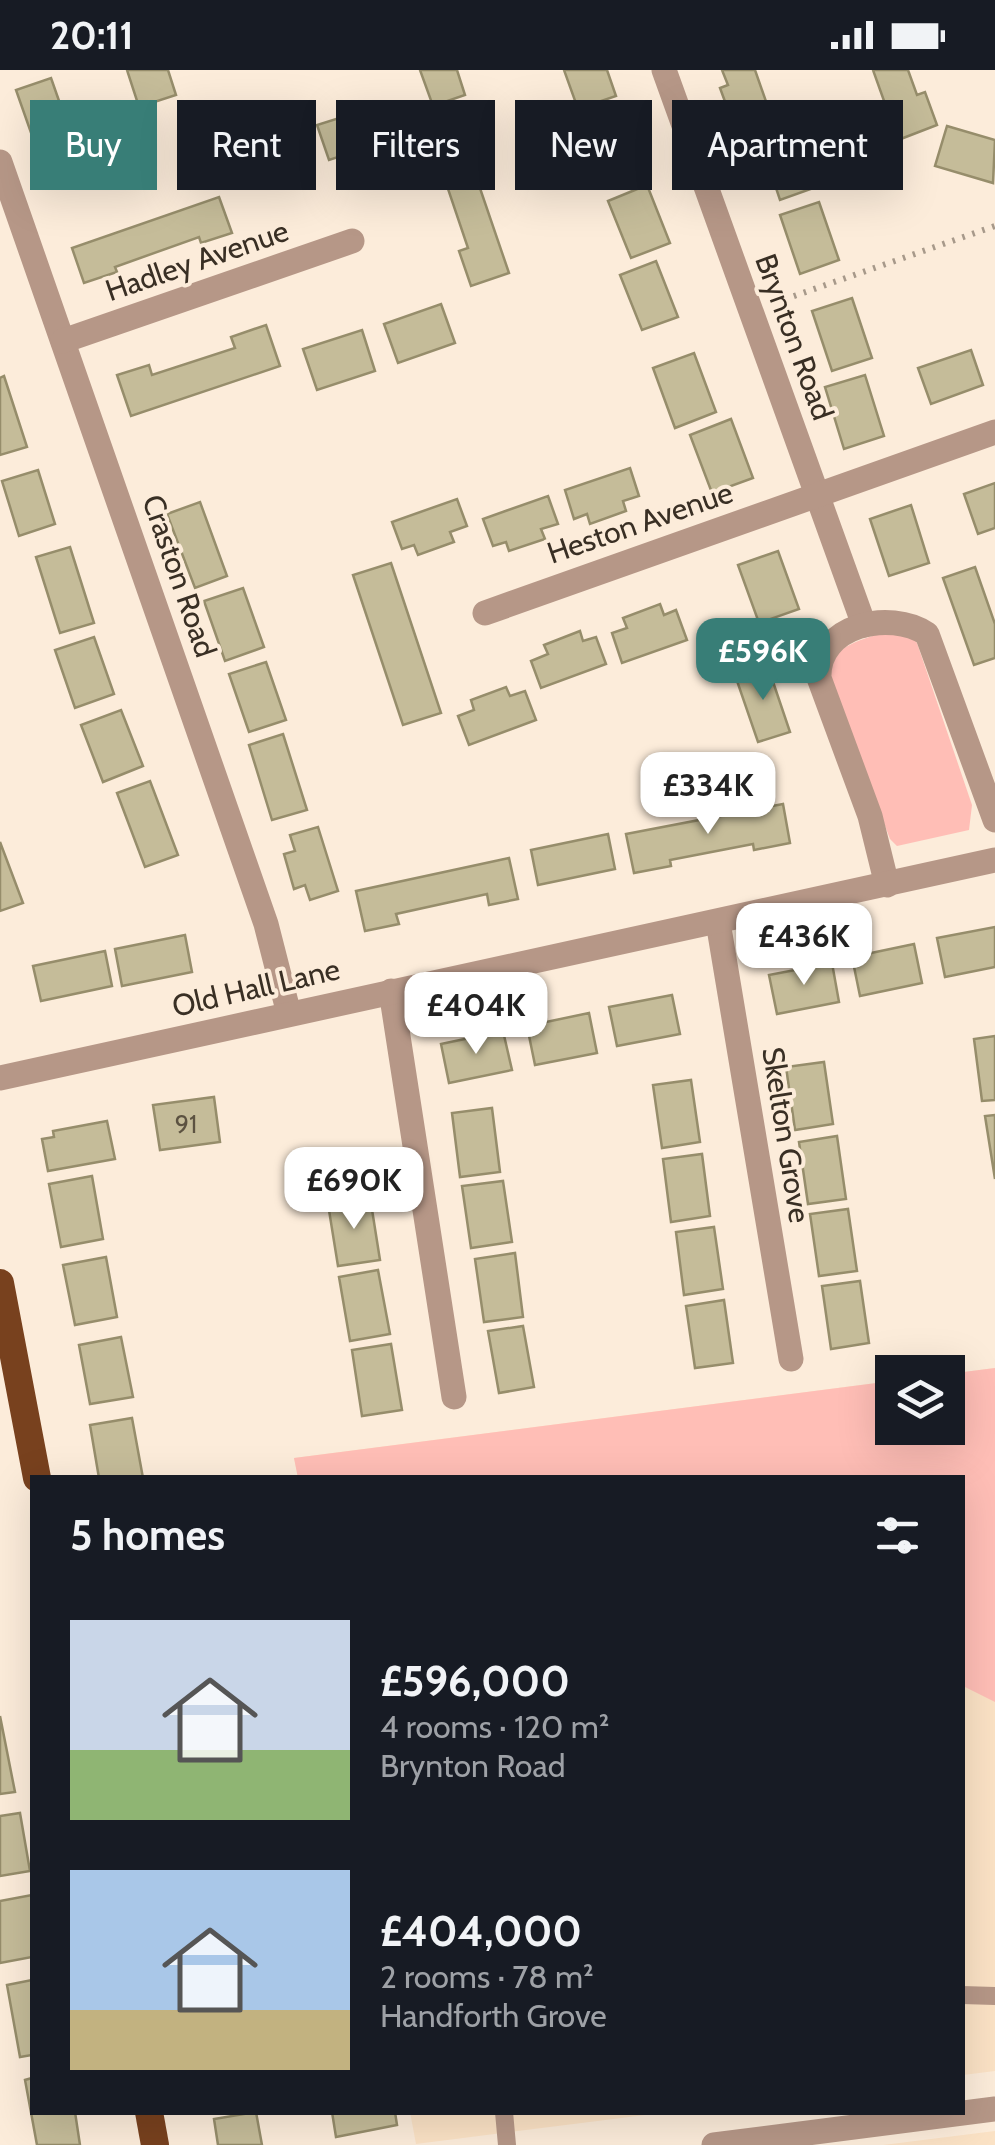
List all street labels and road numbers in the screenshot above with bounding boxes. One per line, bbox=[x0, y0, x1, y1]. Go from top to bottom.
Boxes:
street label: Hadley Avenue bbox=[100, 212, 293, 309]
street label: Brynton Road bbox=[747, 249, 842, 425]
street label: Heston Avenue bbox=[542, 474, 737, 572]
street label: Craston Road bbox=[134, 490, 225, 662]
street label: Old Hall Lane bbox=[168, 950, 343, 1025]
street label: Skelton Grove bbox=[754, 1044, 819, 1226]

